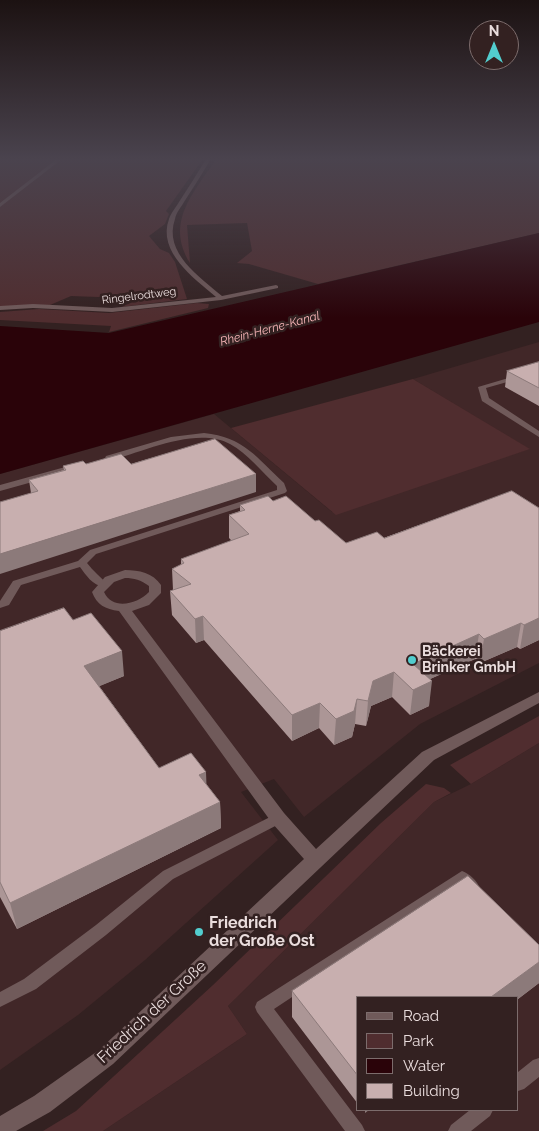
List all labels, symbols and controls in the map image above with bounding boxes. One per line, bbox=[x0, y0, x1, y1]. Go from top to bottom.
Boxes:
north arrow bbox=[469, 20, 519, 70]
text: N bbox=[489, 23, 499, 39]
street label: Ringelrodtweg bbox=[101, 285, 177, 307]
water label: Rhein-Herne-Kanal bbox=[218, 309, 322, 349]
place label: Bäckerei Brinker GmbH bbox=[422, 644, 516, 676]
marker: Bäckerei Brinker GmbH bbox=[406, 654, 418, 666]
place label: Friedrich der Große Ost bbox=[209, 913, 315, 951]
marker: Friedrich der Große Ost bbox=[193, 926, 205, 938]
street label: Friedrich der Große bbox=[93, 957, 211, 1067]
legend bbox=[356, 996, 519, 1111]
text: Road bbox=[403, 1007, 439, 1025]
text: Park bbox=[403, 1032, 434, 1050]
text: Water bbox=[403, 1057, 445, 1075]
text: Building bbox=[403, 1082, 460, 1100]

